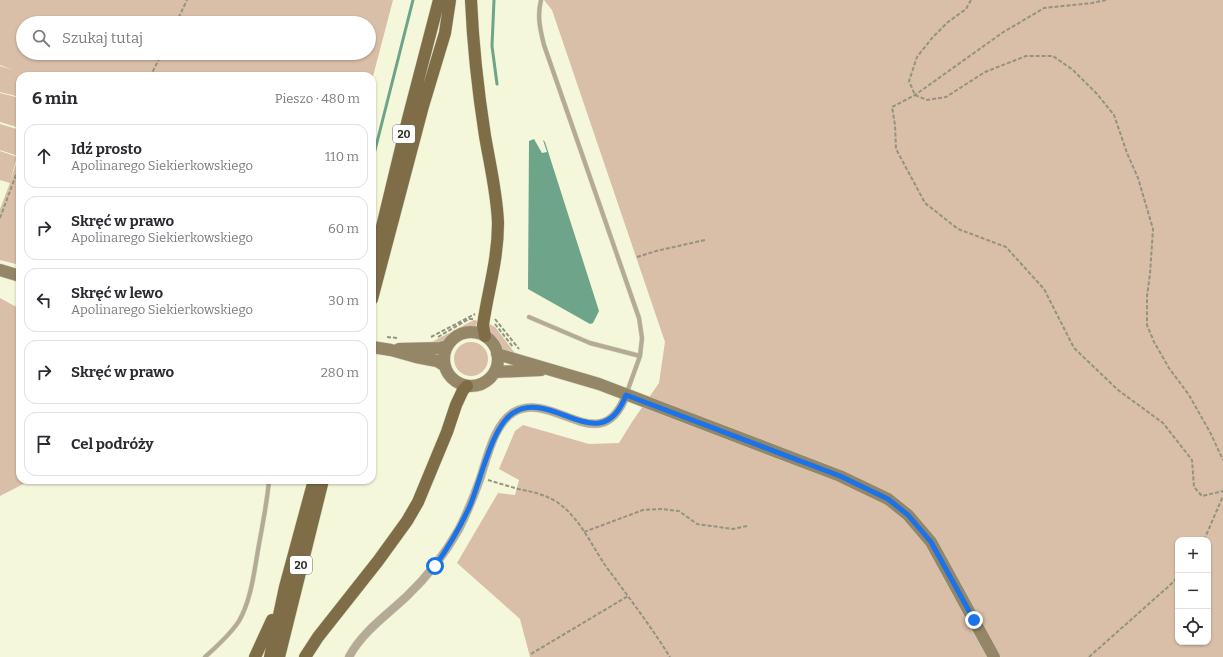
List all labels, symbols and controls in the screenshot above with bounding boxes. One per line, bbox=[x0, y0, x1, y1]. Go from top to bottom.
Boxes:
search box bbox=[16, 16, 376, 60]
icon: search bbox=[30, 27, 52, 49]
text: Szukaj tutaj bbox=[62, 29, 143, 47]
text: 6 min bbox=[32, 88, 78, 109]
text: Pieszo · 480 m bbox=[275, 91, 360, 106]
road number: 20 bbox=[393, 125, 415, 143]
text: Idź prosto bbox=[71, 140, 142, 158]
icon: ahead bbox=[33, 145, 55, 167]
text: 110 m bbox=[325, 149, 359, 164]
text: Apolinarego Siekierkowskiego bbox=[71, 158, 253, 173]
text: Skręć w prawo bbox=[71, 212, 174, 230]
icon: right bbox=[33, 217, 55, 239]
text: 60 m bbox=[328, 221, 359, 236]
text: Apolinarego Siekierkowskiego bbox=[71, 230, 253, 245]
text: Skręć w lewo bbox=[71, 284, 163, 302]
icon: left bbox=[33, 289, 55, 311]
text: 30 m bbox=[328, 293, 359, 308]
text: Apolinarego Siekierkowskiego bbox=[71, 302, 253, 317]
icon: right bbox=[33, 361, 55, 383]
text: Skręć w prawo bbox=[71, 363, 174, 381]
text: 280 m bbox=[321, 365, 359, 380]
icon: arrive bbox=[33, 433, 55, 455]
text: Cel podróży bbox=[71, 435, 154, 453]
map controls bbox=[1175, 537, 1211, 645]
button: + bbox=[1175, 537, 1211, 573]
road number: 20 bbox=[290, 556, 312, 574]
route start bbox=[426, 557, 444, 575]
button: − bbox=[1175, 573, 1211, 609]
button: locate bbox=[1175, 609, 1211, 645]
route end bbox=[965, 611, 983, 629]

